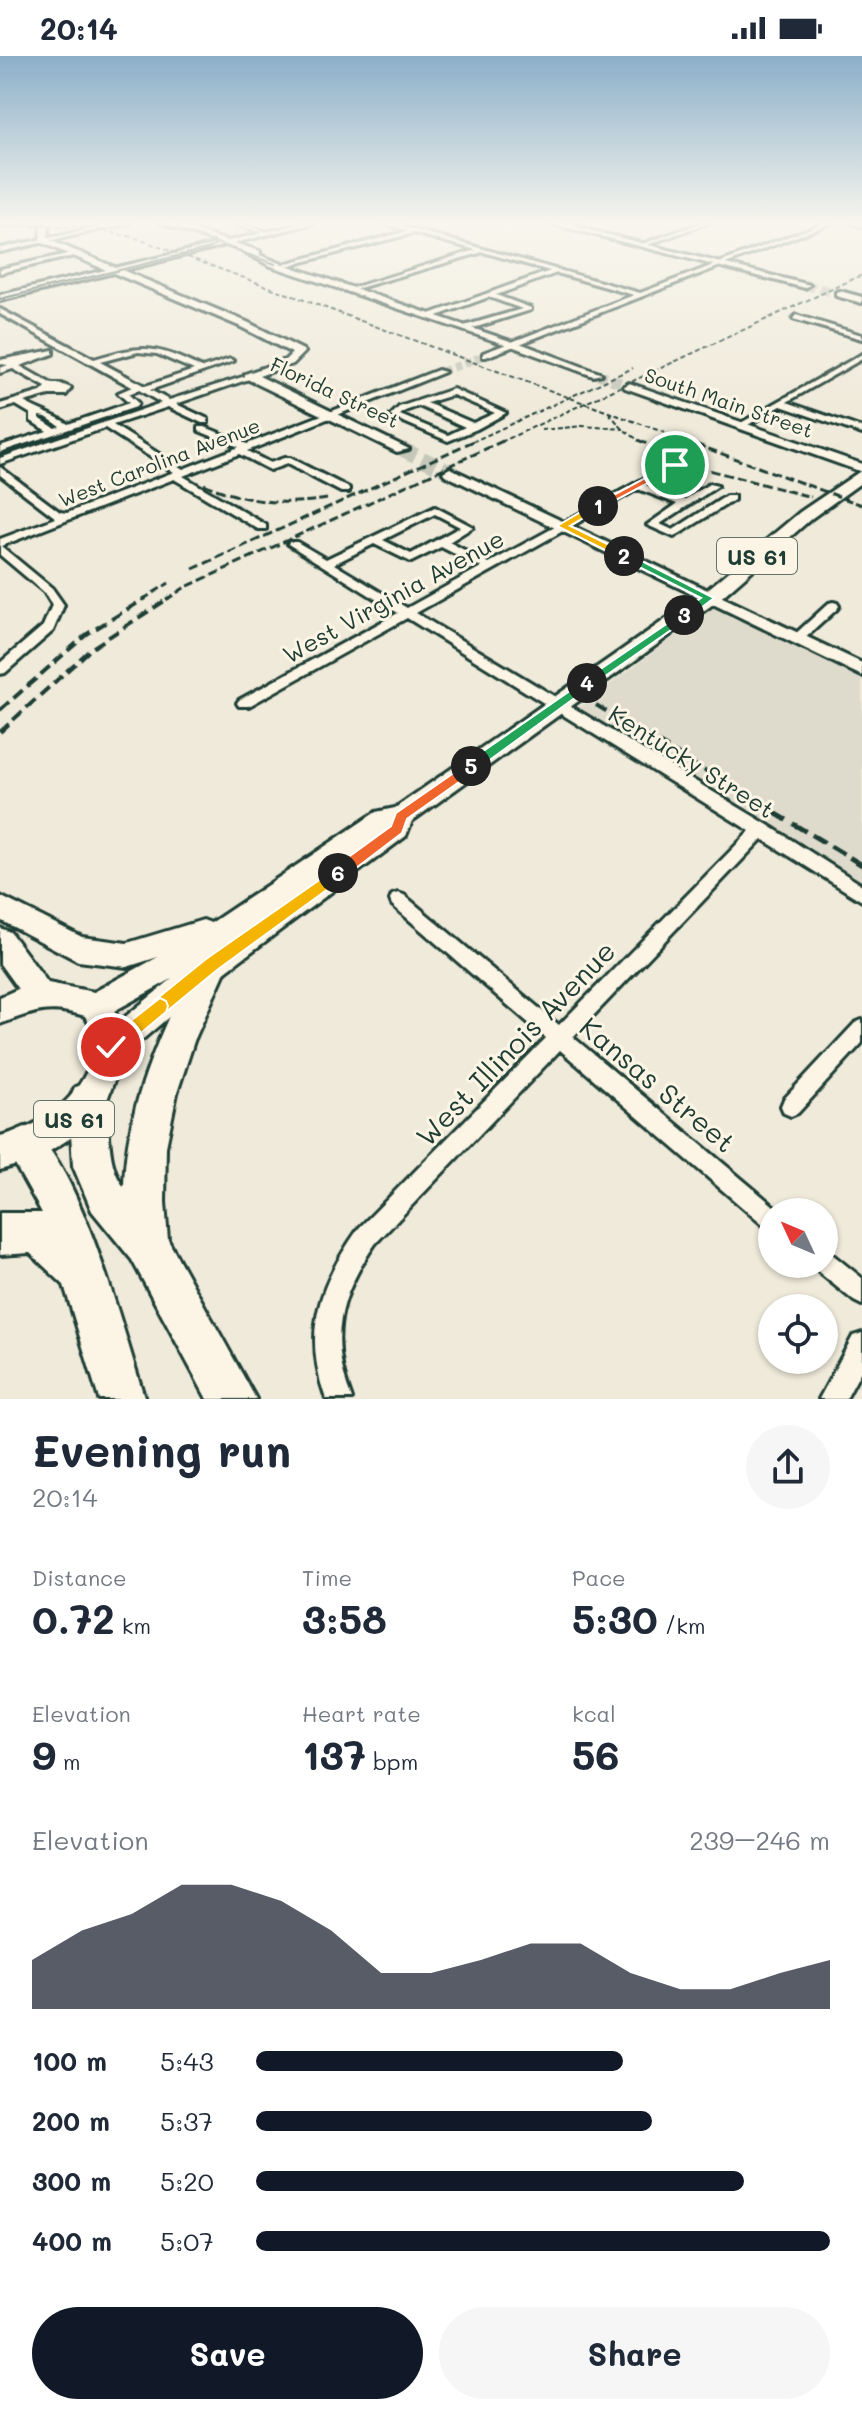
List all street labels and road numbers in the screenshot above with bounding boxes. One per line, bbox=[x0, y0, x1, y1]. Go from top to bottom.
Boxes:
street label: Florida Street bbox=[266, 351, 404, 433]
street label: South Main Street bbox=[641, 361, 817, 443]
street label: West Carolina Avenue bbox=[55, 412, 263, 512]
street label: West Virginia Avenue bbox=[277, 522, 509, 670]
road number: US 61 bbox=[717, 538, 797, 574]
street label: Kentucky Street bbox=[603, 698, 781, 824]
street label: West Illinois Avenue bbox=[408, 933, 622, 1153]
street label: Kansas Street bbox=[573, 1008, 743, 1160]
road number: US 61 bbox=[34, 1101, 114, 1137]

